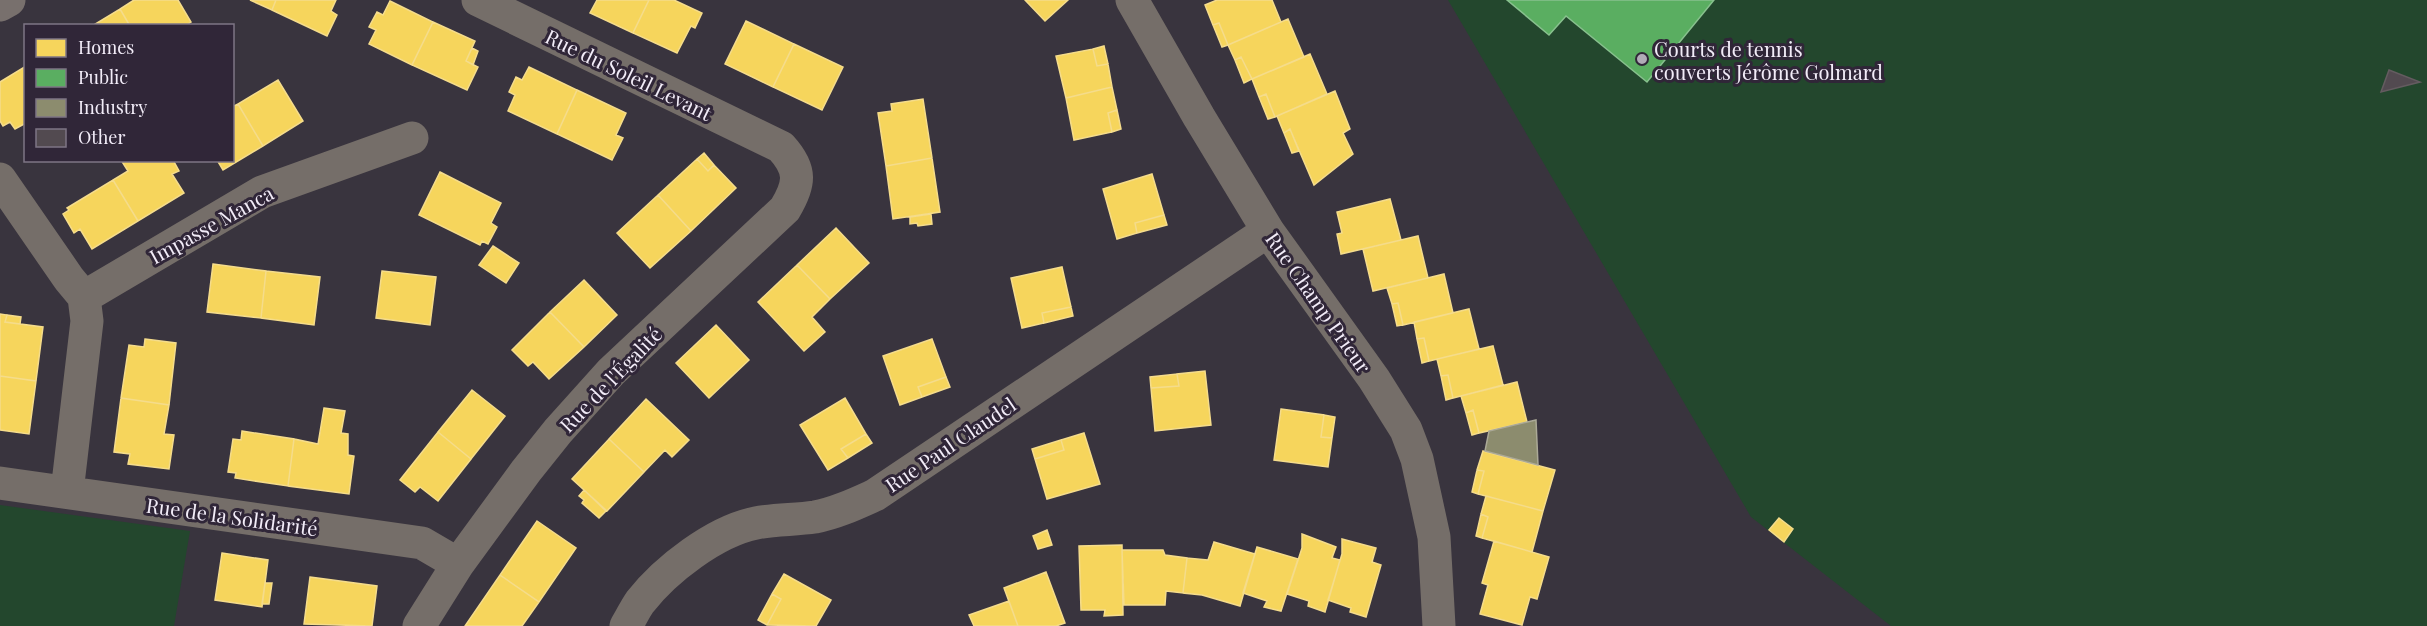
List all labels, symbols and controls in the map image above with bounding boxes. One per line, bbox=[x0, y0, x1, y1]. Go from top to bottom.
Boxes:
street label: Rue du Soleil Levant bbox=[541, 22, 718, 126]
legend bbox=[24, 24, 234, 162]
text: Homes bbox=[78, 35, 134, 59]
place label: Courts de tennis couverts Jérôme Golmard bbox=[1654, 35, 1883, 85]
marker: Courts de tennis couverts Jérôme Golmard bbox=[1635, 52, 1649, 66]
text: Public bbox=[78, 65, 128, 89]
text: Industry bbox=[78, 95, 147, 119]
text: Other bbox=[78, 125, 125, 149]
street label: Impasse Manca bbox=[144, 179, 278, 269]
street label: Rue Champ Prieur bbox=[1260, 226, 1378, 378]
street label: Rue de l'Égalité bbox=[553, 320, 667, 438]
street label: Rue Paul Claudel bbox=[879, 390, 1021, 498]
street label: Rue de la Solidarité bbox=[145, 491, 319, 541]

